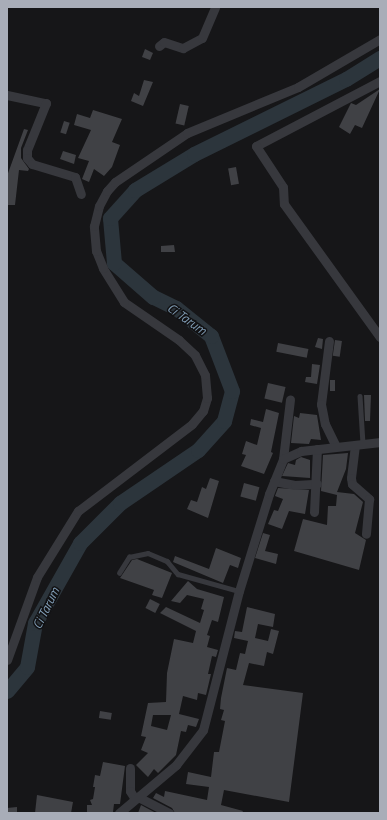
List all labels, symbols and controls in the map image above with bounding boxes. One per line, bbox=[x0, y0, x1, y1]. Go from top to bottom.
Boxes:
water label: Ci Tarum bbox=[164, 300, 210, 338]
water label: Ci Tarum bbox=[29, 585, 63, 631]

